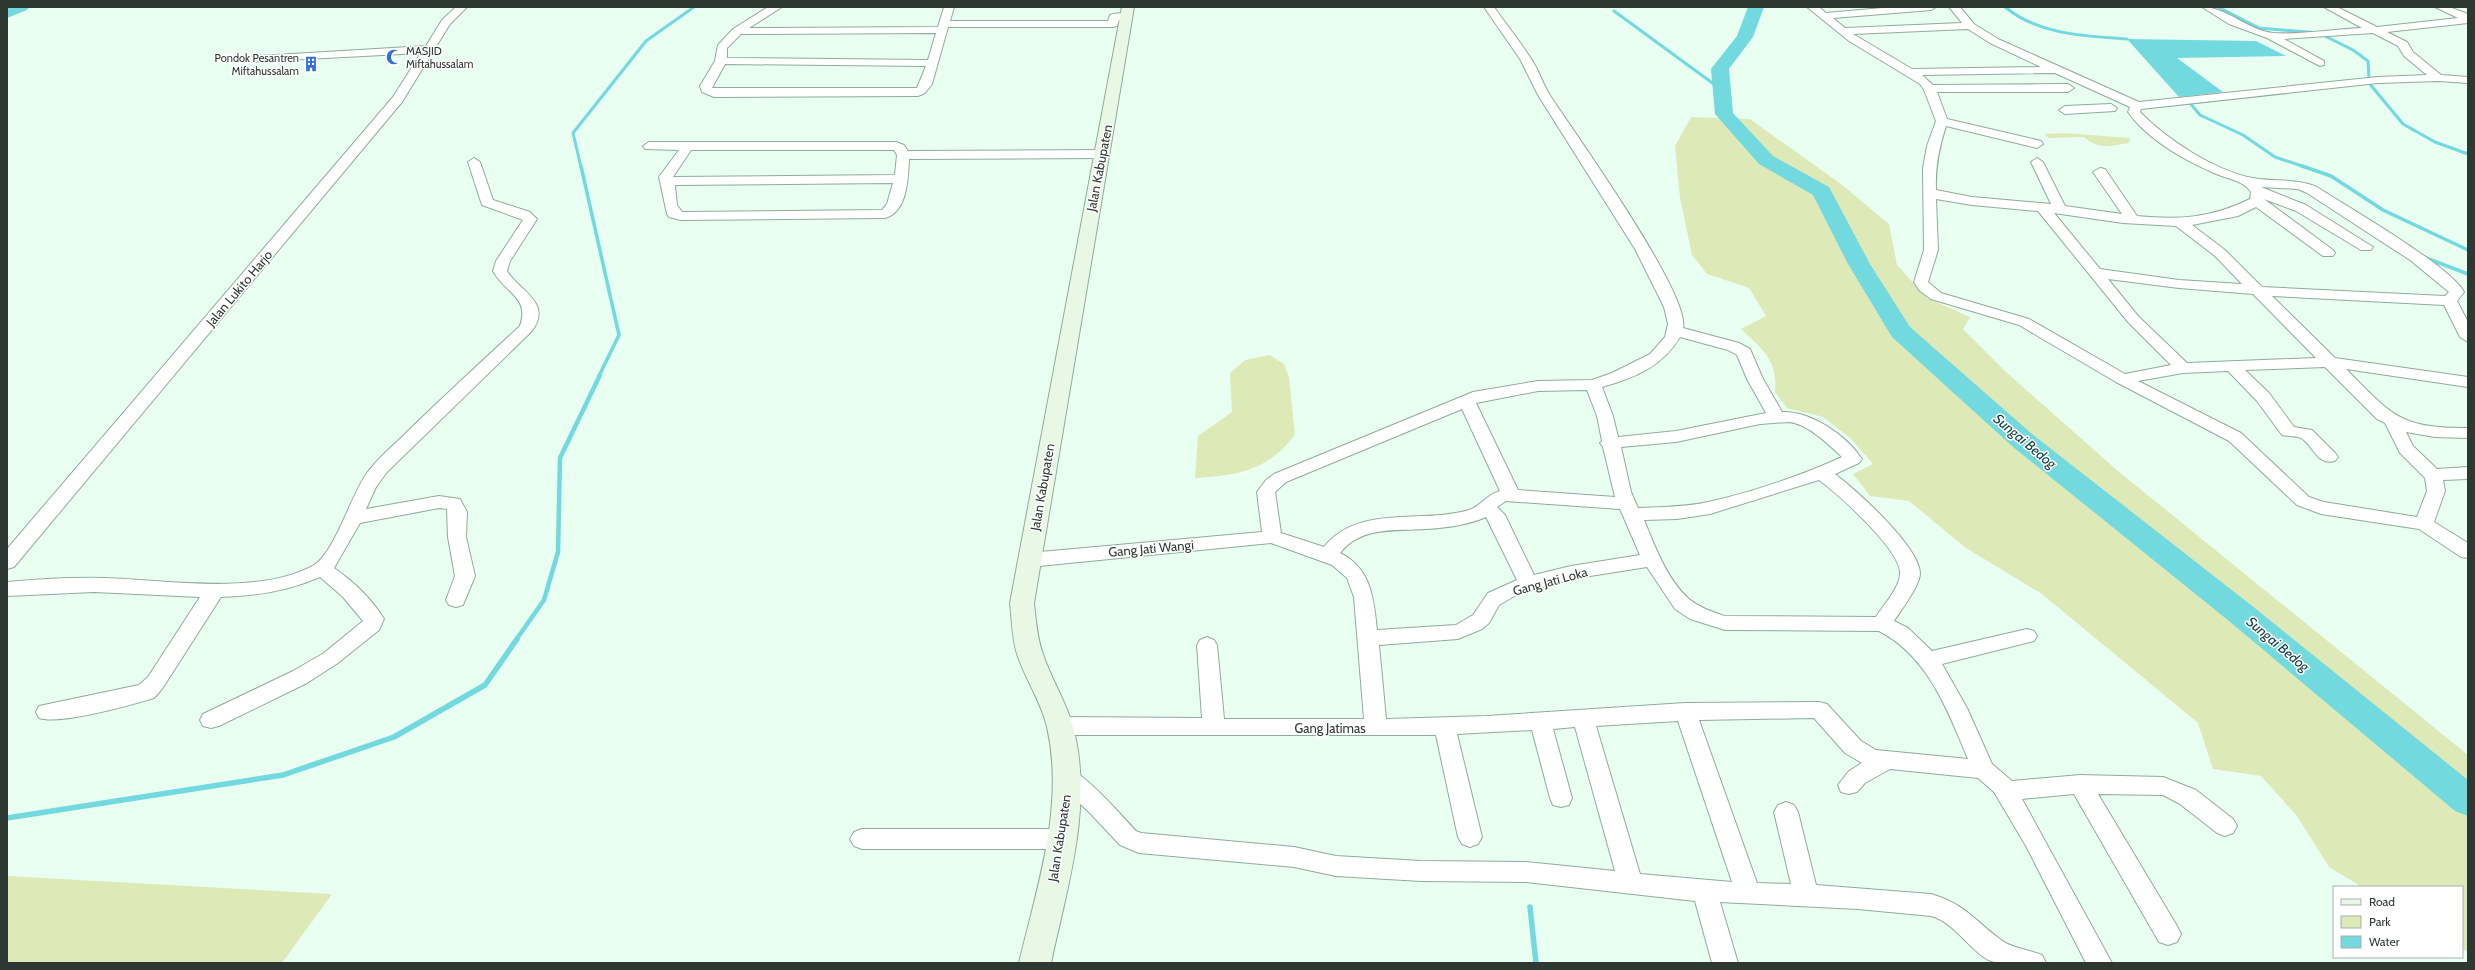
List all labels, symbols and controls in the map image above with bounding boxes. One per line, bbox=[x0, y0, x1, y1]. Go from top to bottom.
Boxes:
place label: MASJID Miftahussalam bbox=[406, 44, 474, 71]
mosque icon: MASJID Miftahussalam bbox=[385, 48, 403, 66]
place label: Pondok Pesantren Miftahussalam bbox=[215, 51, 299, 78]
building icon: Pondok Pesantren Miftahussalam bbox=[302, 55, 320, 73]
street label: Jalan Kabupaten bbox=[1083, 123, 1115, 214]
street label: Jalan Lukito Harjo bbox=[202, 247, 276, 331]
water label: Sungai Bedog bbox=[1990, 409, 2061, 473]
street label: Jalan Kabupaten bbox=[1026, 442, 1058, 533]
street label: Gang Jati Wangi bbox=[1108, 536, 1194, 560]
street label: Gang Jati Loka bbox=[1511, 563, 1590, 599]
water label: Sungai Bedog bbox=[2243, 612, 2314, 676]
street label: Gang Jatimas bbox=[1294, 720, 1366, 736]
street label: Jalan Kabupaten bbox=[1044, 793, 1074, 884]
legend bbox=[2333, 886, 2463, 958]
text: Road bbox=[2369, 894, 2395, 909]
text: Park bbox=[2369, 914, 2391, 929]
text: Water bbox=[2369, 934, 2400, 949]

